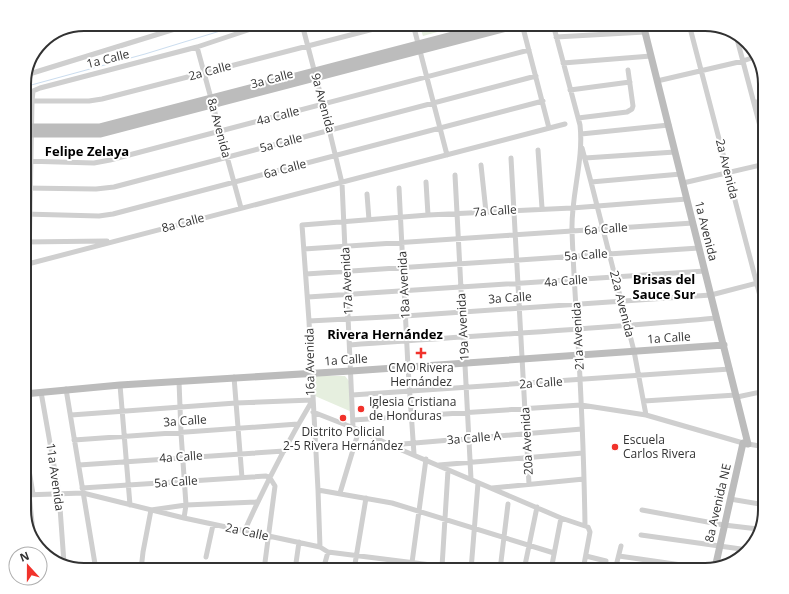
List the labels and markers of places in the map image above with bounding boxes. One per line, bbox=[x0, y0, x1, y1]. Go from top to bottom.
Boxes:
marker: CMO Rivera Hernández bbox=[415, 347, 427, 359]
place label: CMO Rivera Hernández bbox=[388, 359, 454, 390]
place label: Iglesia Cristiana de Honduras bbox=[369, 393, 456, 424]
marker: Iglesia Cristiana de Honduras bbox=[356, 404, 366, 414]
marker: Distrito Policial 2-5 Rivera Hernández bbox=[338, 413, 348, 423]
place label: Distrito Policial 2-5 Rivera Hernández bbox=[283, 423, 403, 454]
place label: Escuela Carlos Rivera bbox=[623, 431, 696, 462]
marker: Escuela Carlos Rivera bbox=[610, 442, 620, 452]

